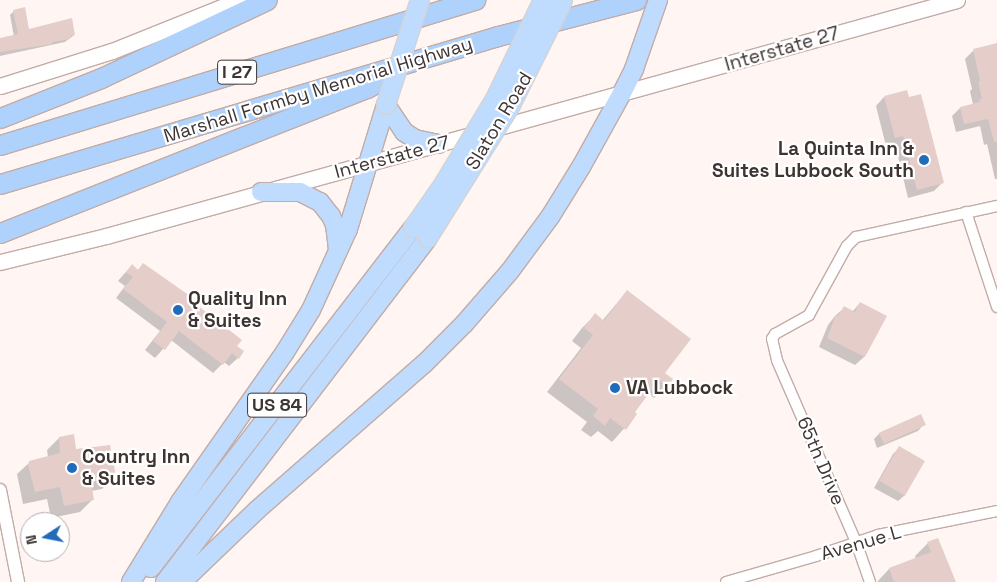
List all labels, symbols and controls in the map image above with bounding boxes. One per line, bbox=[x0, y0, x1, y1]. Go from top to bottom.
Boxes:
street label: Interstate 27 bbox=[722, 22, 842, 76]
street label: Marshall Formby Memorial Highway bbox=[161, 32, 475, 148]
road number: I 27 bbox=[217, 56, 257, 88]
street label: Slaton Road bbox=[461, 68, 537, 174]
street label: Interstate 27 bbox=[332, 131, 452, 183]
place label: La Quinta Inn & Suites Lubbock South bbox=[712, 138, 914, 182]
marker: La Quinta Inn & Suites Lubbock South bbox=[918, 154, 930, 166]
place label: Quality Inn & Suites bbox=[188, 288, 287, 332]
marker: Quality Inn & Suites bbox=[172, 304, 184, 316]
place label: VA Lubbock bbox=[626, 377, 733, 399]
marker: VA Lubbock bbox=[608, 381, 622, 395]
road number: US 84 bbox=[247, 390, 307, 420]
street label: 65th Drive bbox=[792, 413, 850, 509]
place label: Country Inn & Suites bbox=[82, 446, 190, 490]
marker: Country Inn & Suites bbox=[66, 462, 78, 474]
north arrow bbox=[20, 512, 70, 562]
street label: Avenue L bbox=[818, 521, 904, 565]
text: N bbox=[22, 533, 41, 546]

